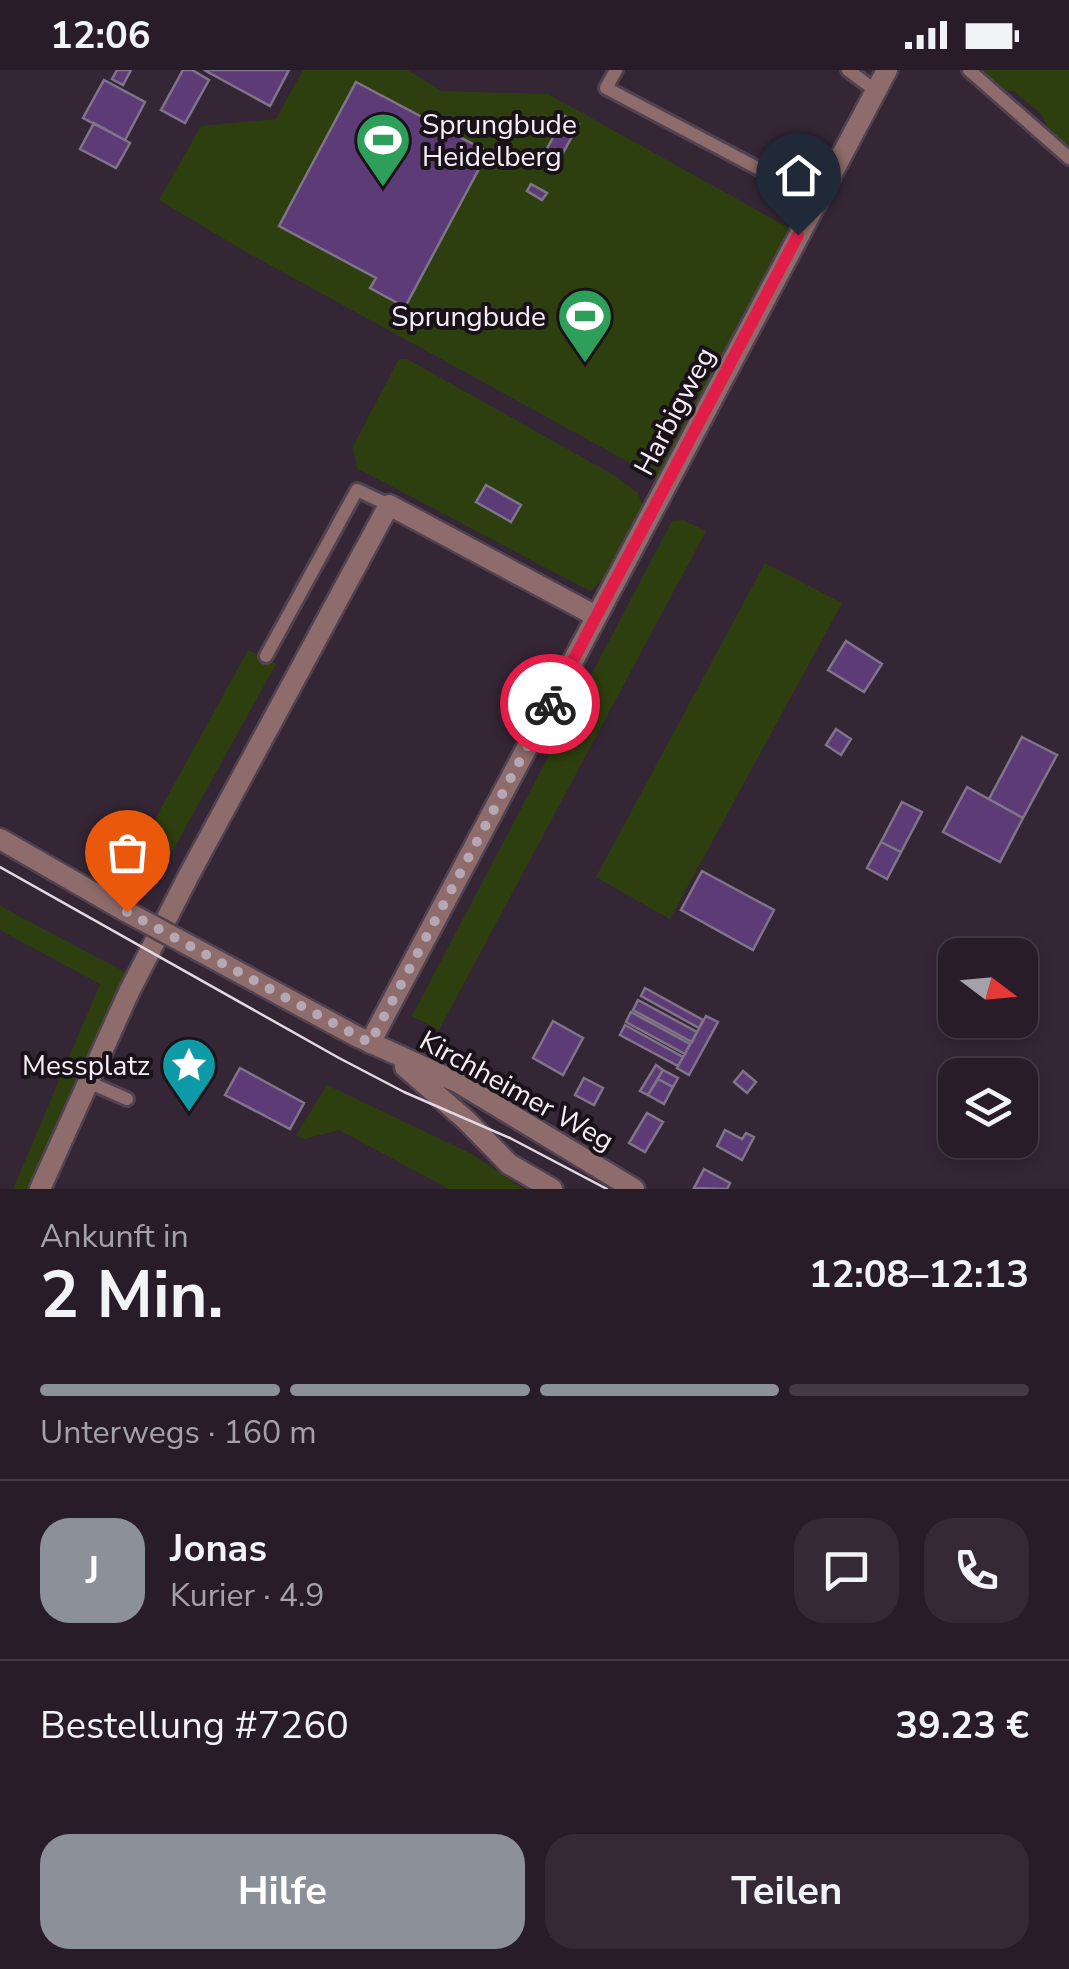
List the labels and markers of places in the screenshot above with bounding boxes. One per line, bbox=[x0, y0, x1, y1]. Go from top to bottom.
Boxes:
place label: Sprungbude Heidelberg bbox=[422, 106, 577, 176]
sports icon: Sprungbude Heidelberg bbox=[353, 110, 413, 189]
pin bbox=[756, 133, 841, 236]
sports icon: Sprungbude bbox=[555, 286, 615, 365]
place label: Sprungbude bbox=[391, 298, 546, 336]
pin bbox=[85, 810, 170, 913]
place icon: Messplatz bbox=[159, 1035, 219, 1114]
place label: Messplatz bbox=[22, 1047, 150, 1085]

